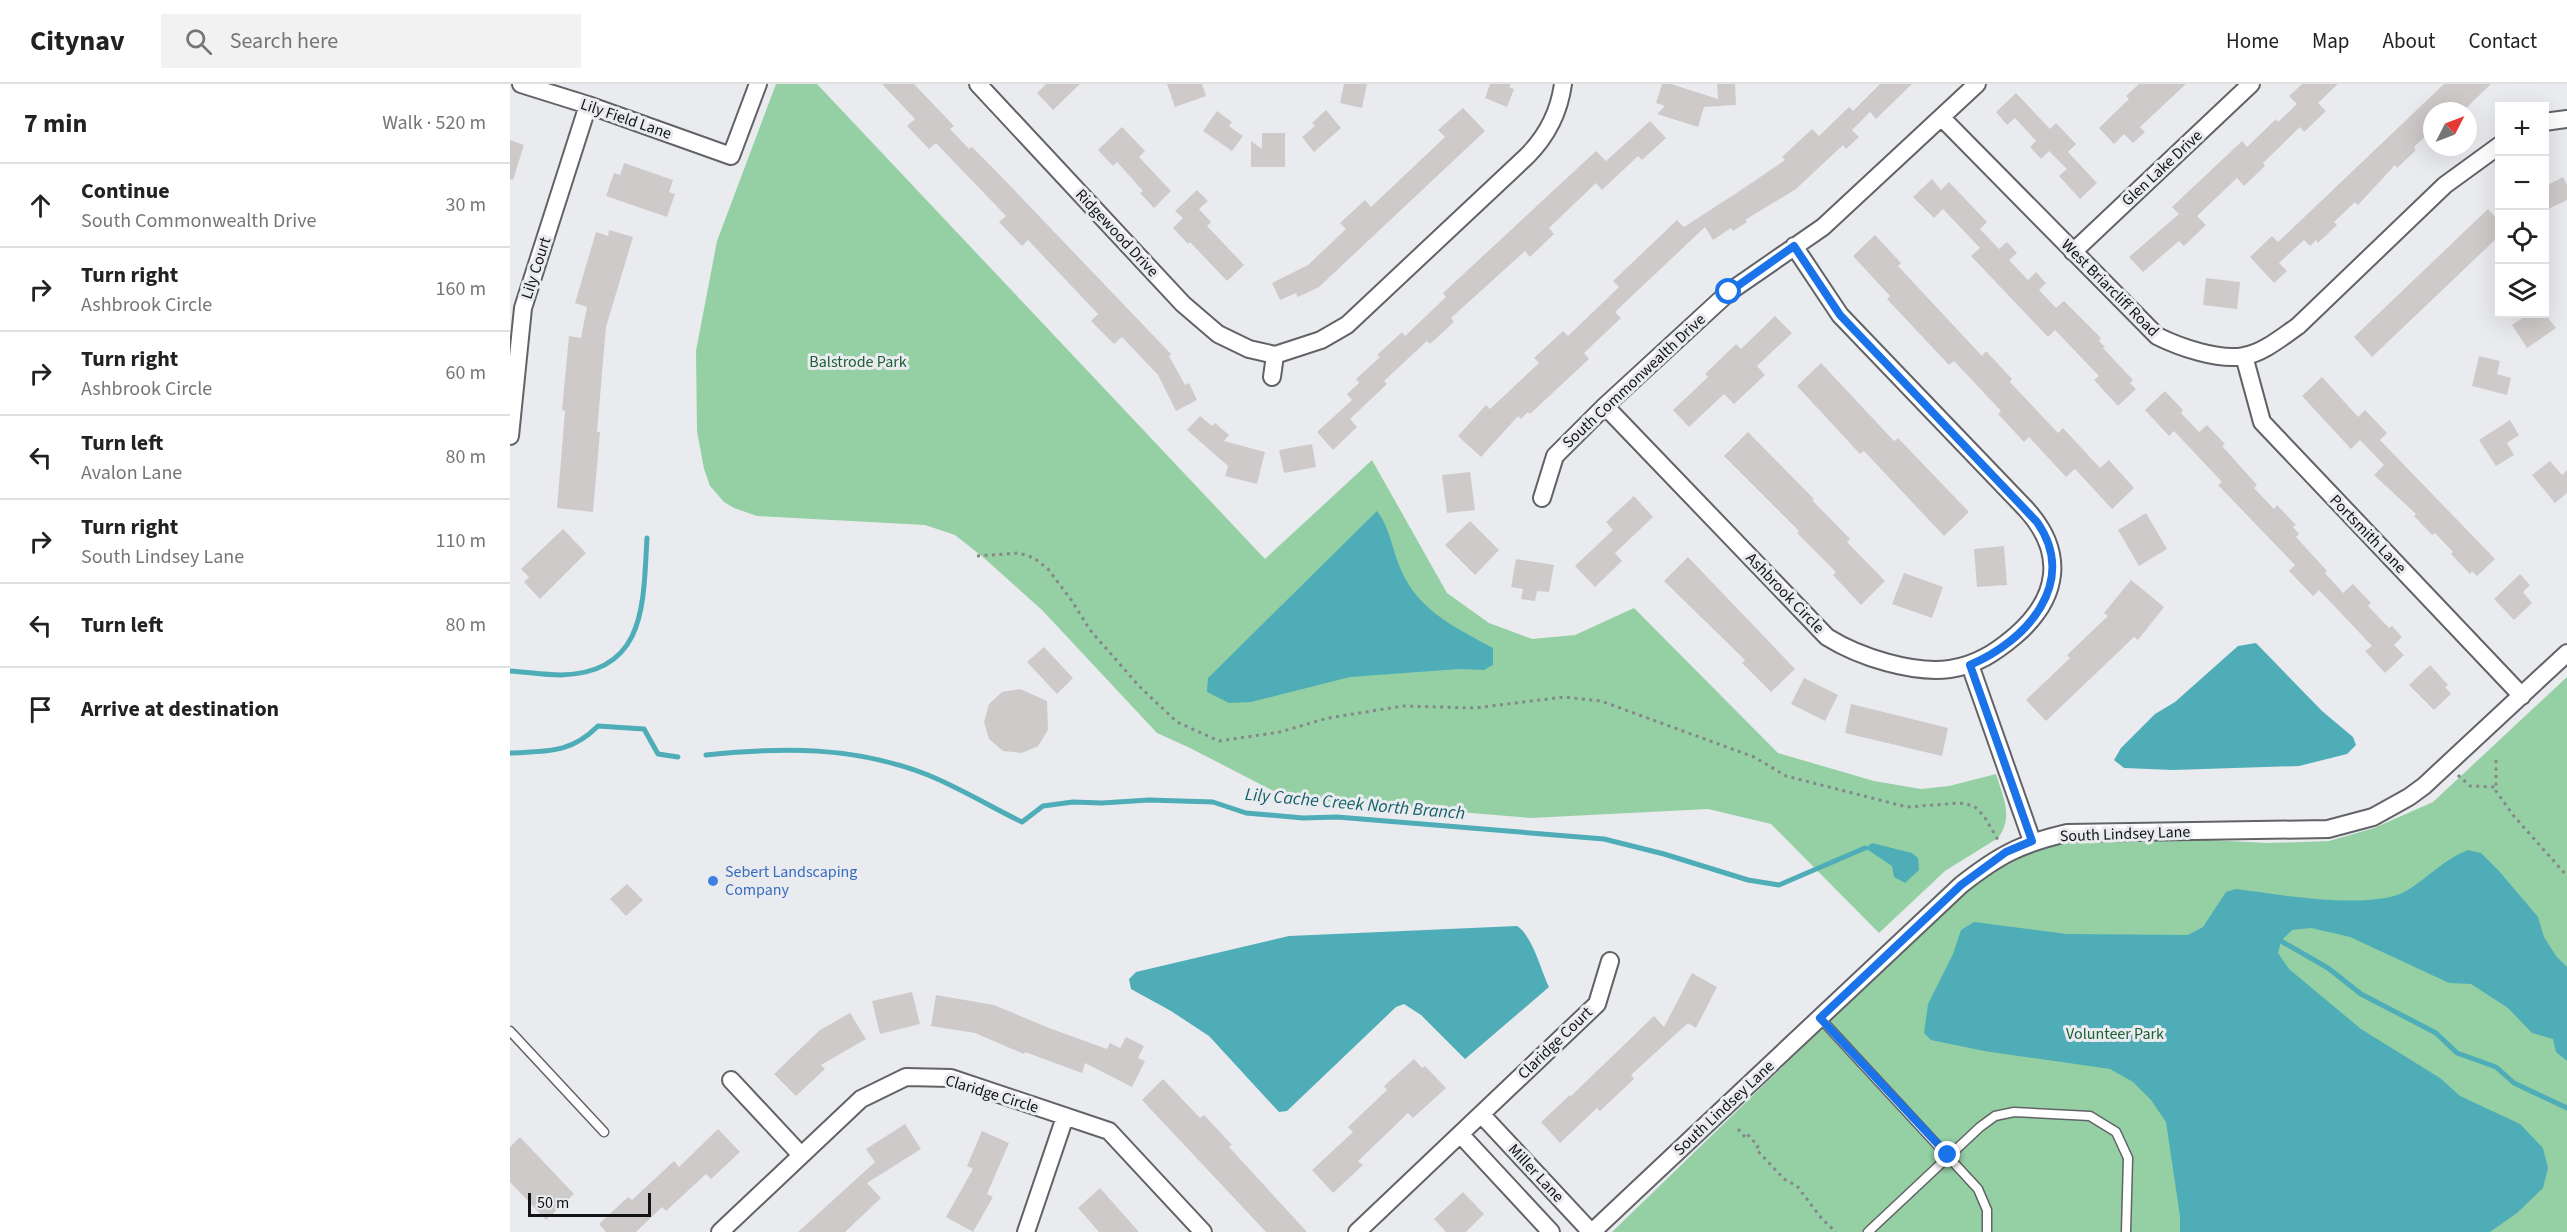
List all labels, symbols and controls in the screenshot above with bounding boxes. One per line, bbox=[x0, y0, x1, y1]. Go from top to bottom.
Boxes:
search box bbox=[161, 14, 581, 68]
text: Citynav bbox=[30, 21, 125, 61]
icon: search bbox=[182, 25, 215, 58]
text: Search here bbox=[230, 25, 338, 57]
text: Home bbox=[2226, 26, 2279, 56]
text: Map bbox=[2312, 26, 2350, 56]
text: About bbox=[2383, 26, 2435, 56]
text: Contact bbox=[2468, 26, 2537, 56]
street label: Lily Field Lane bbox=[578, 93, 675, 145]
north arrow bbox=[2423, 102, 2477, 156]
map controls bbox=[2495, 102, 2549, 318]
button: + bbox=[2495, 102, 2549, 156]
text: 7 min bbox=[24, 105, 87, 142]
text: Walk · 520 m bbox=[382, 109, 486, 137]
street label: Glen Lake Drive bbox=[2117, 125, 2207, 211]
button: − bbox=[2495, 156, 2549, 210]
text: Continue bbox=[81, 175, 170, 207]
street label: Ridgewood Drive bbox=[1070, 184, 1164, 282]
icon: ahead bbox=[24, 189, 57, 222]
text: 30 m bbox=[446, 191, 486, 219]
text: South Commonwealth Drive bbox=[81, 207, 316, 235]
button: locate bbox=[2495, 210, 2549, 264]
street label: Lily Court bbox=[516, 234, 557, 302]
street label: West Briarcliff Road bbox=[2056, 234, 2164, 342]
text: Turn right bbox=[81, 259, 178, 291]
button: layers bbox=[2495, 264, 2549, 318]
icon: right bbox=[24, 273, 57, 306]
text: 160 m bbox=[436, 275, 486, 303]
route start bbox=[1715, 278, 1741, 304]
text: Ashbrook Circle bbox=[81, 291, 212, 319]
street label: South Commonwealth Drive bbox=[1558, 309, 1710, 453]
text: Turn right bbox=[81, 343, 178, 375]
park label: Balstrode Park bbox=[809, 351, 907, 373]
icon: right bbox=[24, 357, 57, 390]
text: 60 m bbox=[446, 359, 486, 387]
text: Ashbrook Circle bbox=[81, 375, 212, 403]
text: Turn left bbox=[81, 427, 163, 459]
icon: left bbox=[24, 441, 57, 474]
text: 80 m bbox=[446, 443, 486, 471]
text: Avalon Lane bbox=[81, 459, 182, 487]
street label: Portsmith Lane bbox=[2325, 490, 2411, 578]
text: Turn right bbox=[81, 511, 178, 543]
icon: right bbox=[24, 525, 57, 558]
text: 110 m bbox=[436, 527, 486, 555]
text: South Lindsey Lane bbox=[81, 543, 244, 571]
street label: Ashbrook Circle bbox=[1741, 548, 1829, 638]
icon: left bbox=[24, 609, 57, 642]
text: Turn left bbox=[81, 609, 163, 641]
text: 80 m bbox=[446, 611, 486, 639]
icon: arrive bbox=[24, 693, 57, 726]
text: Arrive at destination bbox=[81, 693, 279, 725]
water label: Lily Cache Creek North Branch bbox=[1244, 782, 1466, 826]
street label: South Lindsey Lane bbox=[2059, 821, 2191, 847]
place label: Sebert Landscaping Company bbox=[725, 861, 857, 901]
marker: Sebert Landscaping Company bbox=[706, 874, 720, 888]
street label: Claridge Court bbox=[1513, 1001, 1598, 1084]
park label: Volunteer Park bbox=[2066, 1023, 2164, 1045]
street label: South Lindsey Lane bbox=[1669, 1055, 1779, 1161]
street label: Claridge Circle bbox=[943, 1069, 1041, 1119]
street label: Miller Lane bbox=[1503, 1139, 1569, 1207]
route end bbox=[1934, 1141, 1960, 1167]
scale bar bbox=[528, 1190, 651, 1218]
text: 50 m bbox=[537, 1192, 569, 1214]

